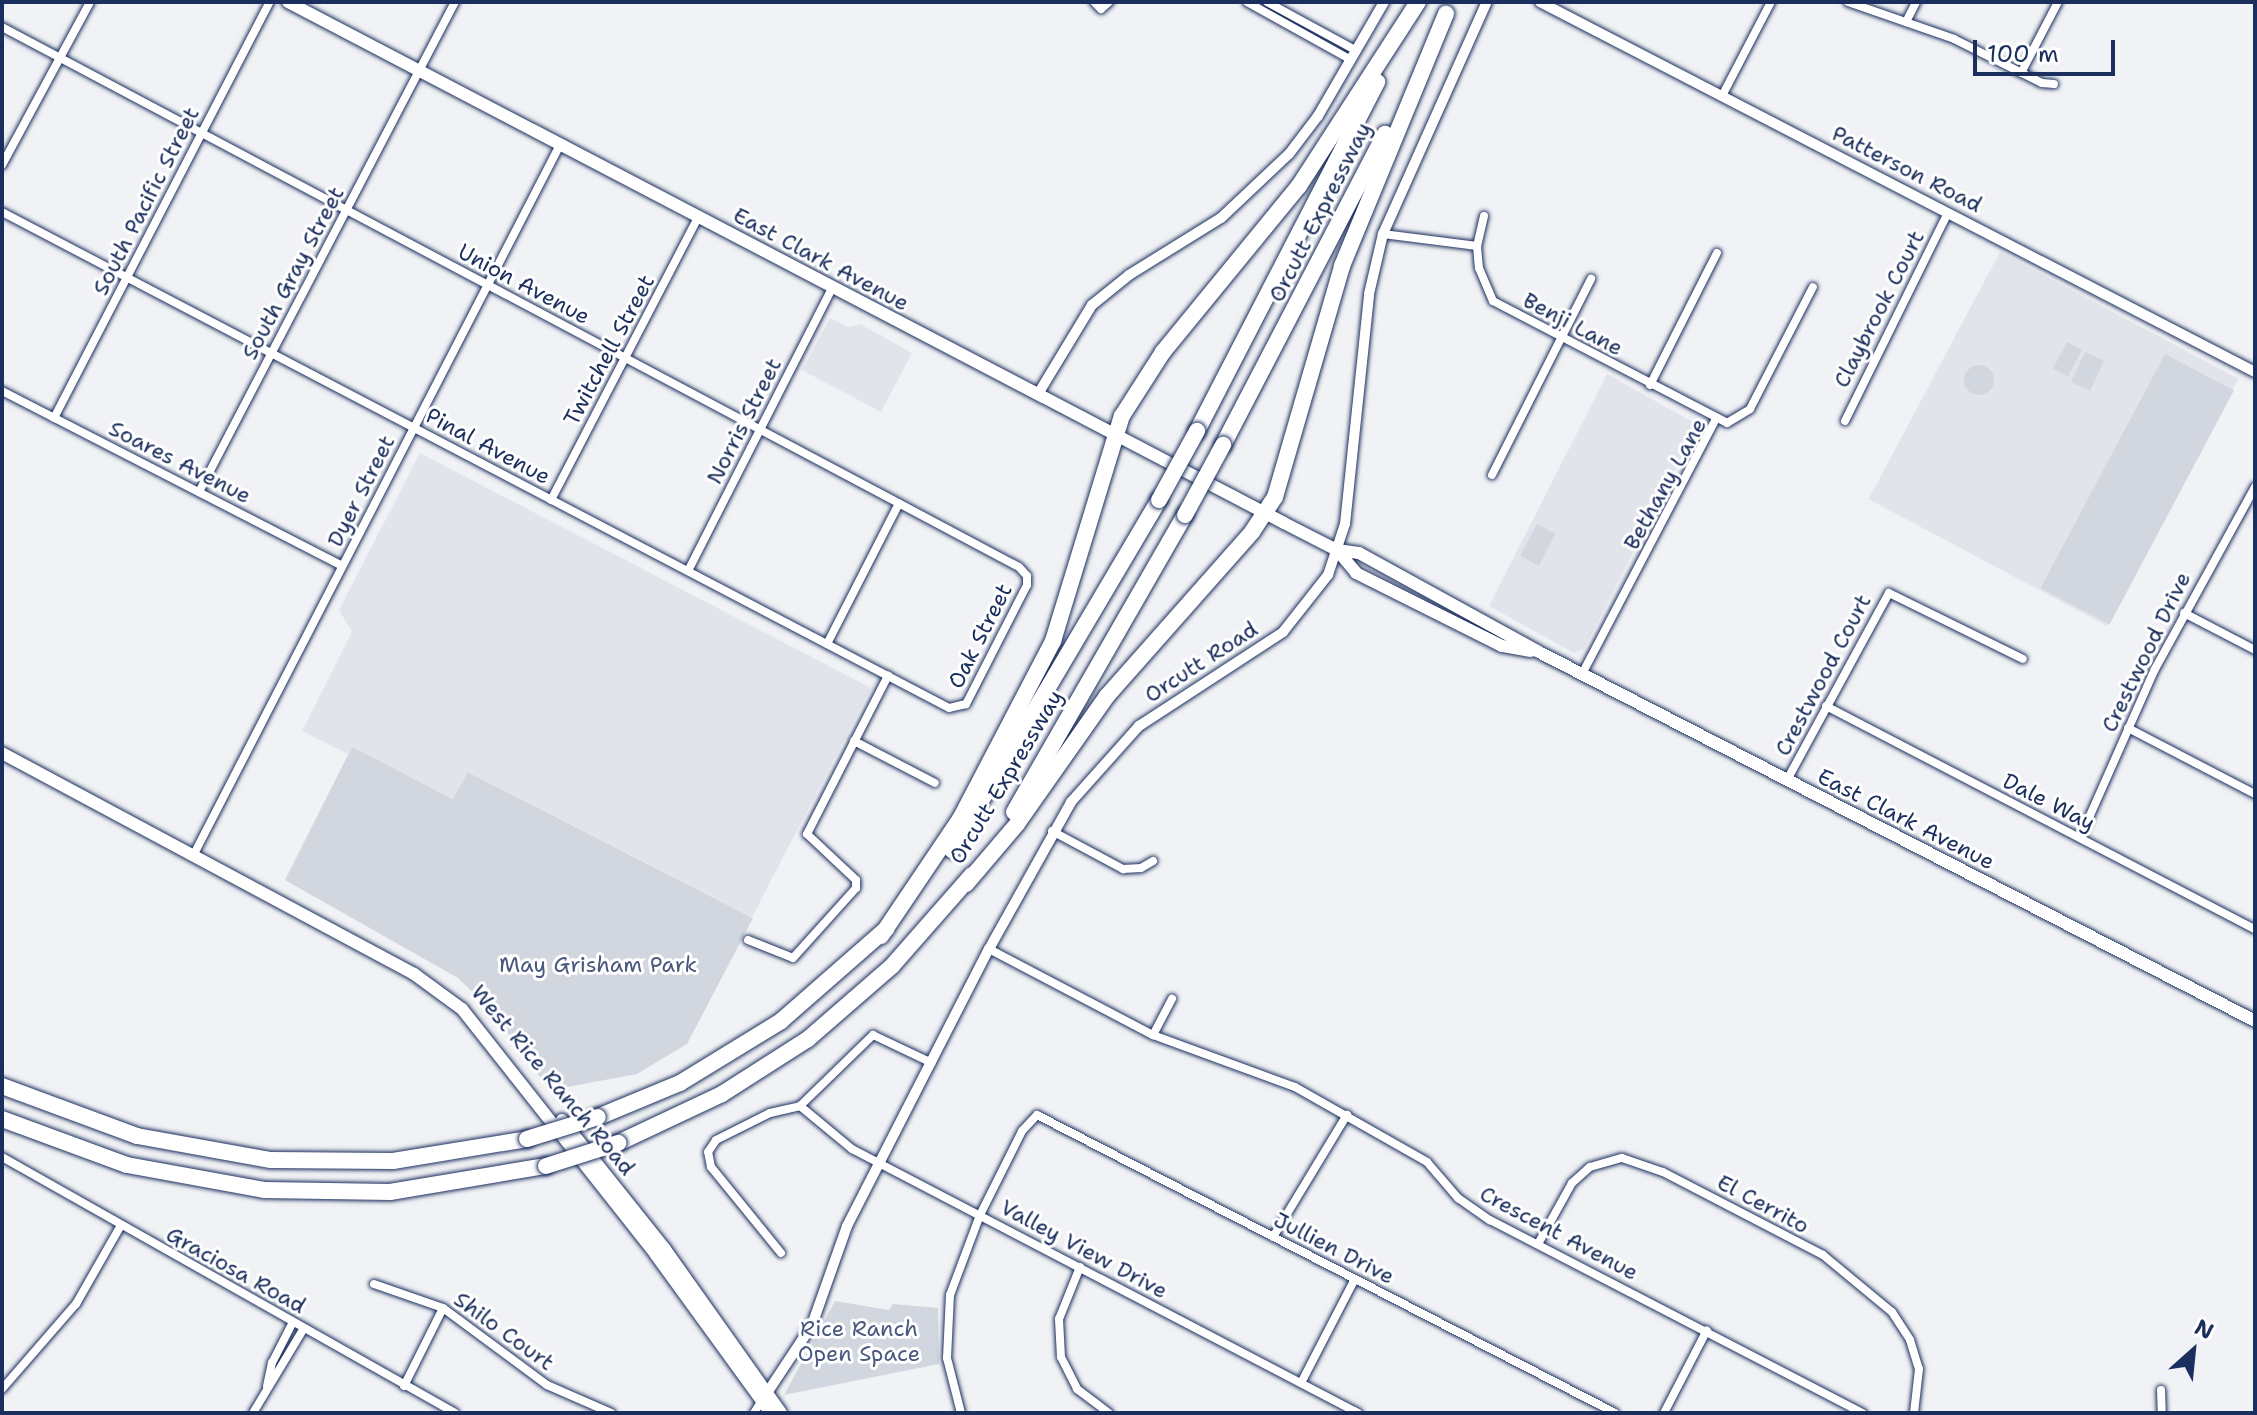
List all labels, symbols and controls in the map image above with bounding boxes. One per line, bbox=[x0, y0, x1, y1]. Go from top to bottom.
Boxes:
scale bar bbox=[1977, 24, 2119, 74]
text: 100 m bbox=[1987, 38, 2059, 70]
street label: South Pacific Street bbox=[87, 102, 205, 300]
street label: Orcutt Expressway bbox=[1263, 118, 1377, 306]
street label: Patterson Road bbox=[1828, 120, 1986, 218]
street label: South Gray Street bbox=[236, 182, 350, 364]
street label: East Clark Avenue bbox=[729, 202, 913, 316]
street label: Claybrook Court bbox=[1828, 226, 1930, 392]
street label: Union Avenue bbox=[454, 238, 594, 330]
street label: Twitchell Street bbox=[558, 270, 660, 430]
street label: Benji Lane bbox=[1519, 287, 1627, 361]
street label: Norris Street bbox=[701, 354, 787, 488]
street label: Pinal Avenue bbox=[421, 402, 555, 490]
street label: Bethany Lane bbox=[1618, 414, 1712, 554]
street label: Soares Avenue bbox=[105, 415, 255, 509]
street label: Dyer Street bbox=[322, 431, 400, 551]
street label: Crestwood Drive bbox=[2096, 568, 2196, 736]
street label: Oak Street bbox=[942, 579, 1018, 693]
street label: Crestwood Court bbox=[1769, 590, 1877, 760]
street label: Orcutt Road bbox=[1140, 616, 1262, 708]
street label: Orcutt Expressway bbox=[944, 685, 1068, 869]
street label: East Clark Avenue bbox=[1813, 763, 1999, 875]
street label: Dale Way bbox=[1998, 767, 2100, 837]
park label: May Grisham Park bbox=[499, 952, 697, 978]
street label: West Rice Ranch Road bbox=[466, 979, 640, 1181]
street label: El Cerrito bbox=[1713, 1169, 1813, 1239]
street label: Crescent Avenue bbox=[1475, 1180, 1643, 1286]
street label: Valley View Drive bbox=[996, 1194, 1172, 1304]
street label: Jullien Drive bbox=[1269, 1206, 1399, 1290]
street label: Graciosa Road bbox=[162, 1221, 310, 1319]
street label: Shilo Court bbox=[449, 1286, 559, 1376]
north arrow bbox=[2153, 1311, 2233, 1391]
text: N bbox=[2190, 1312, 2218, 1346]
park label: Rice Ranch Open Space bbox=[798, 1315, 920, 1366]

